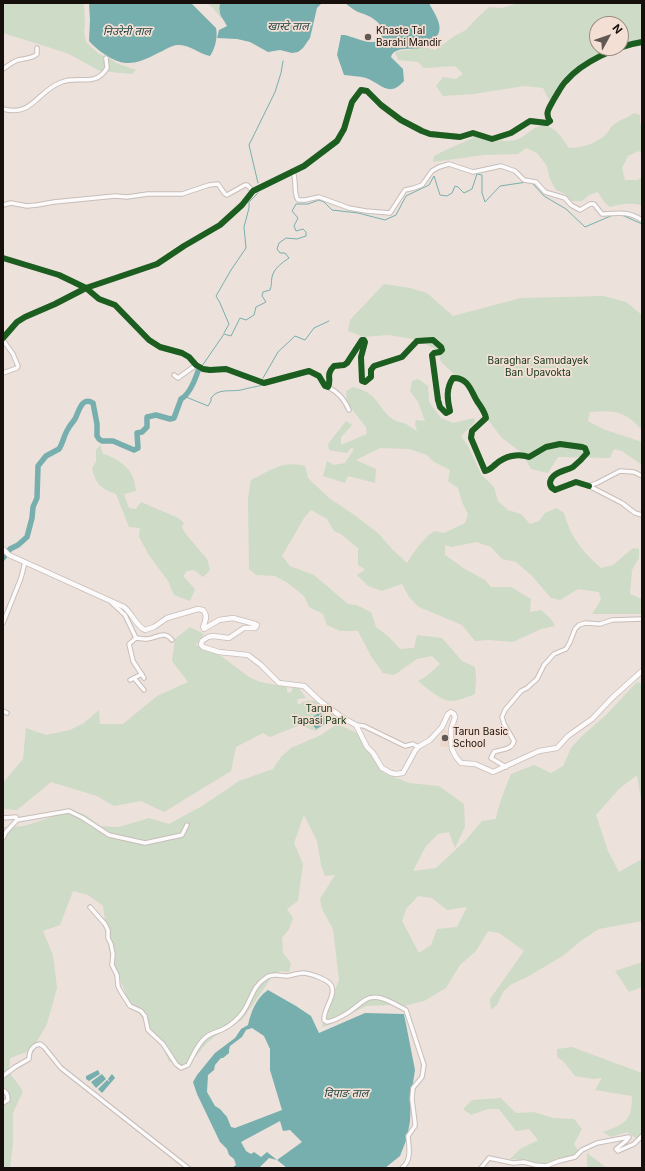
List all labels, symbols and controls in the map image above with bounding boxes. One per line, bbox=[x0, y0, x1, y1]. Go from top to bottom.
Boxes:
north arrow bbox=[589, 16, 629, 56]
water label: खास्टे ताल bbox=[267, 20, 309, 34]
text: N bbox=[609, 21, 625, 37]
water label: निउरेनी ताल bbox=[103, 25, 151, 39]
place label: Khaste Tal Barahi Mandir bbox=[376, 25, 442, 48]
marker: Khaste Tal Barahi Mandir bbox=[363, 32, 373, 42]
park label: Baraghar Samudayek Ban Upavokta bbox=[488, 355, 588, 378]
park label: Tarun Tapasi Park bbox=[291, 703, 347, 726]
place label: Tarun Basic School bbox=[453, 726, 508, 750]
marker: Tarun Basic School bbox=[440, 733, 450, 743]
water label: दिपाङ ताल bbox=[324, 1087, 368, 1101]

